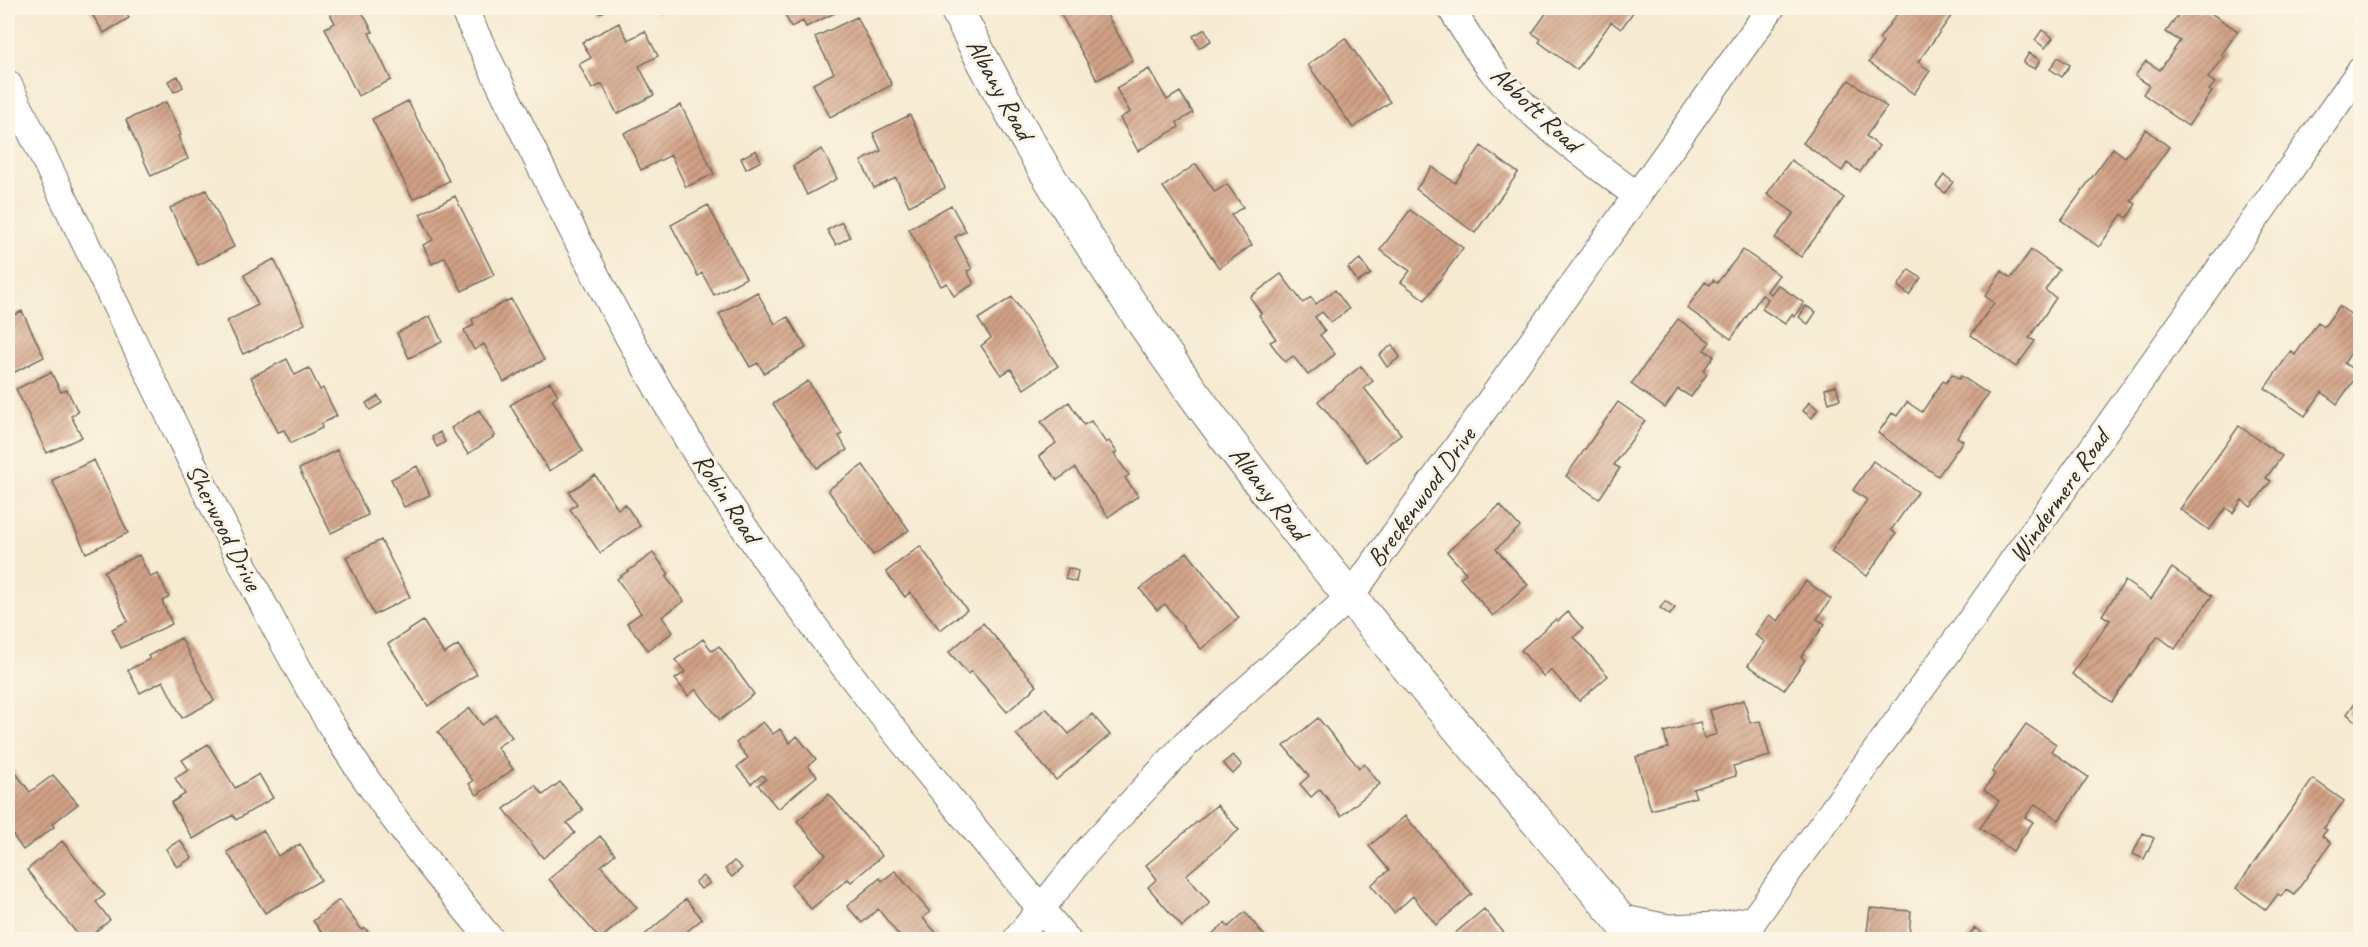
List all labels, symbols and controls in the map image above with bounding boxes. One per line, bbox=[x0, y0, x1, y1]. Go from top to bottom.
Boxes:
street label: Albany Road bbox=[959, 33, 1043, 149]
street label: Abbott Road bbox=[1484, 59, 1591, 162]
street label: Breckenwood Drive bbox=[1359, 419, 1484, 573]
street label: Windermere Road bbox=[2001, 420, 2119, 569]
street label: Albany Road bbox=[1222, 439, 1318, 550]
street label: Robin Road bbox=[686, 447, 770, 552]
street label: Sherwood Drive bbox=[178, 458, 271, 597]

